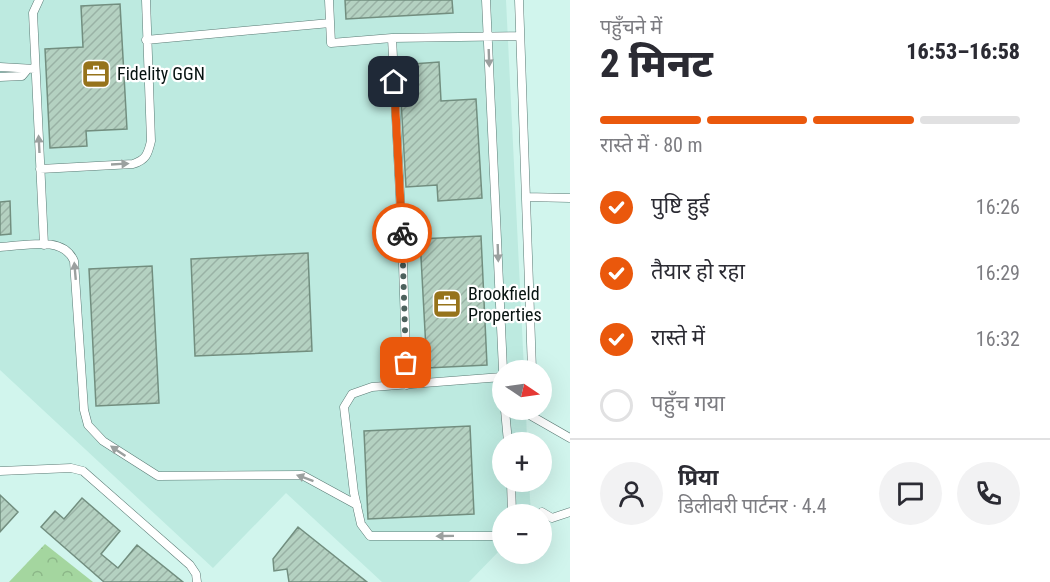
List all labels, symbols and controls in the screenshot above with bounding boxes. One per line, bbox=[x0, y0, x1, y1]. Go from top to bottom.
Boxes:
text: पहुँचने में bbox=[600, 15, 662, 39]
text: 16:53–16:58 bbox=[906, 39, 1020, 64]
text: 2 मिनट bbox=[600, 41, 713, 87]
one-way arrow bbox=[485, 49, 494, 68]
pin bbox=[368, 56, 419, 107]
office icon: Fidelity GGN bbox=[80, 58, 112, 90]
place label: Fidelity GGN bbox=[117, 63, 205, 84]
icon: home bbox=[377, 65, 410, 98]
text: रास्ते में · 80 m bbox=[600, 133, 703, 157]
one-way arrow bbox=[34, 135, 43, 154]
one-way arrow bbox=[110, 160, 129, 169]
icon: check bbox=[600, 191, 633, 224]
text: पुष्टि हुई bbox=[651, 193, 710, 218]
text: 16:26 bbox=[976, 195, 1020, 219]
courier bbox=[372, 203, 432, 263]
icon: bike bbox=[386, 217, 419, 250]
one-way arrow bbox=[493, 244, 502, 263]
icon: check bbox=[600, 257, 633, 290]
text: तैयार हो रहा bbox=[651, 259, 745, 284]
one-way arrow bbox=[70, 261, 80, 280]
text: 16:29 bbox=[976, 261, 1020, 285]
place label: Brookfield Properties bbox=[468, 283, 542, 325]
office icon: Brookfield Properties bbox=[431, 288, 463, 320]
icon: check bbox=[600, 323, 633, 356]
text: रास्ते में bbox=[651, 325, 705, 350]
text: 16:32 bbox=[976, 327, 1020, 351]
pin bbox=[380, 337, 431, 388]
icon: bag bbox=[389, 346, 422, 379]
north arrow bbox=[492, 360, 552, 420]
map controls bbox=[492, 360, 552, 564]
text: पहुँच गया bbox=[651, 391, 725, 416]
button: + bbox=[492, 432, 552, 492]
one-way arrow bbox=[110, 446, 126, 457]
button: person bbox=[600, 462, 663, 525]
button: chat bbox=[879, 462, 942, 525]
button: phone bbox=[957, 462, 1020, 525]
text: प्रिया bbox=[678, 465, 718, 490]
one-way arrow bbox=[296, 473, 314, 483]
text: डिलीवरी पार्टनर · 4.4 bbox=[678, 494, 827, 518]
button: − bbox=[492, 504, 552, 564]
one-way arrow bbox=[436, 531, 455, 541]

